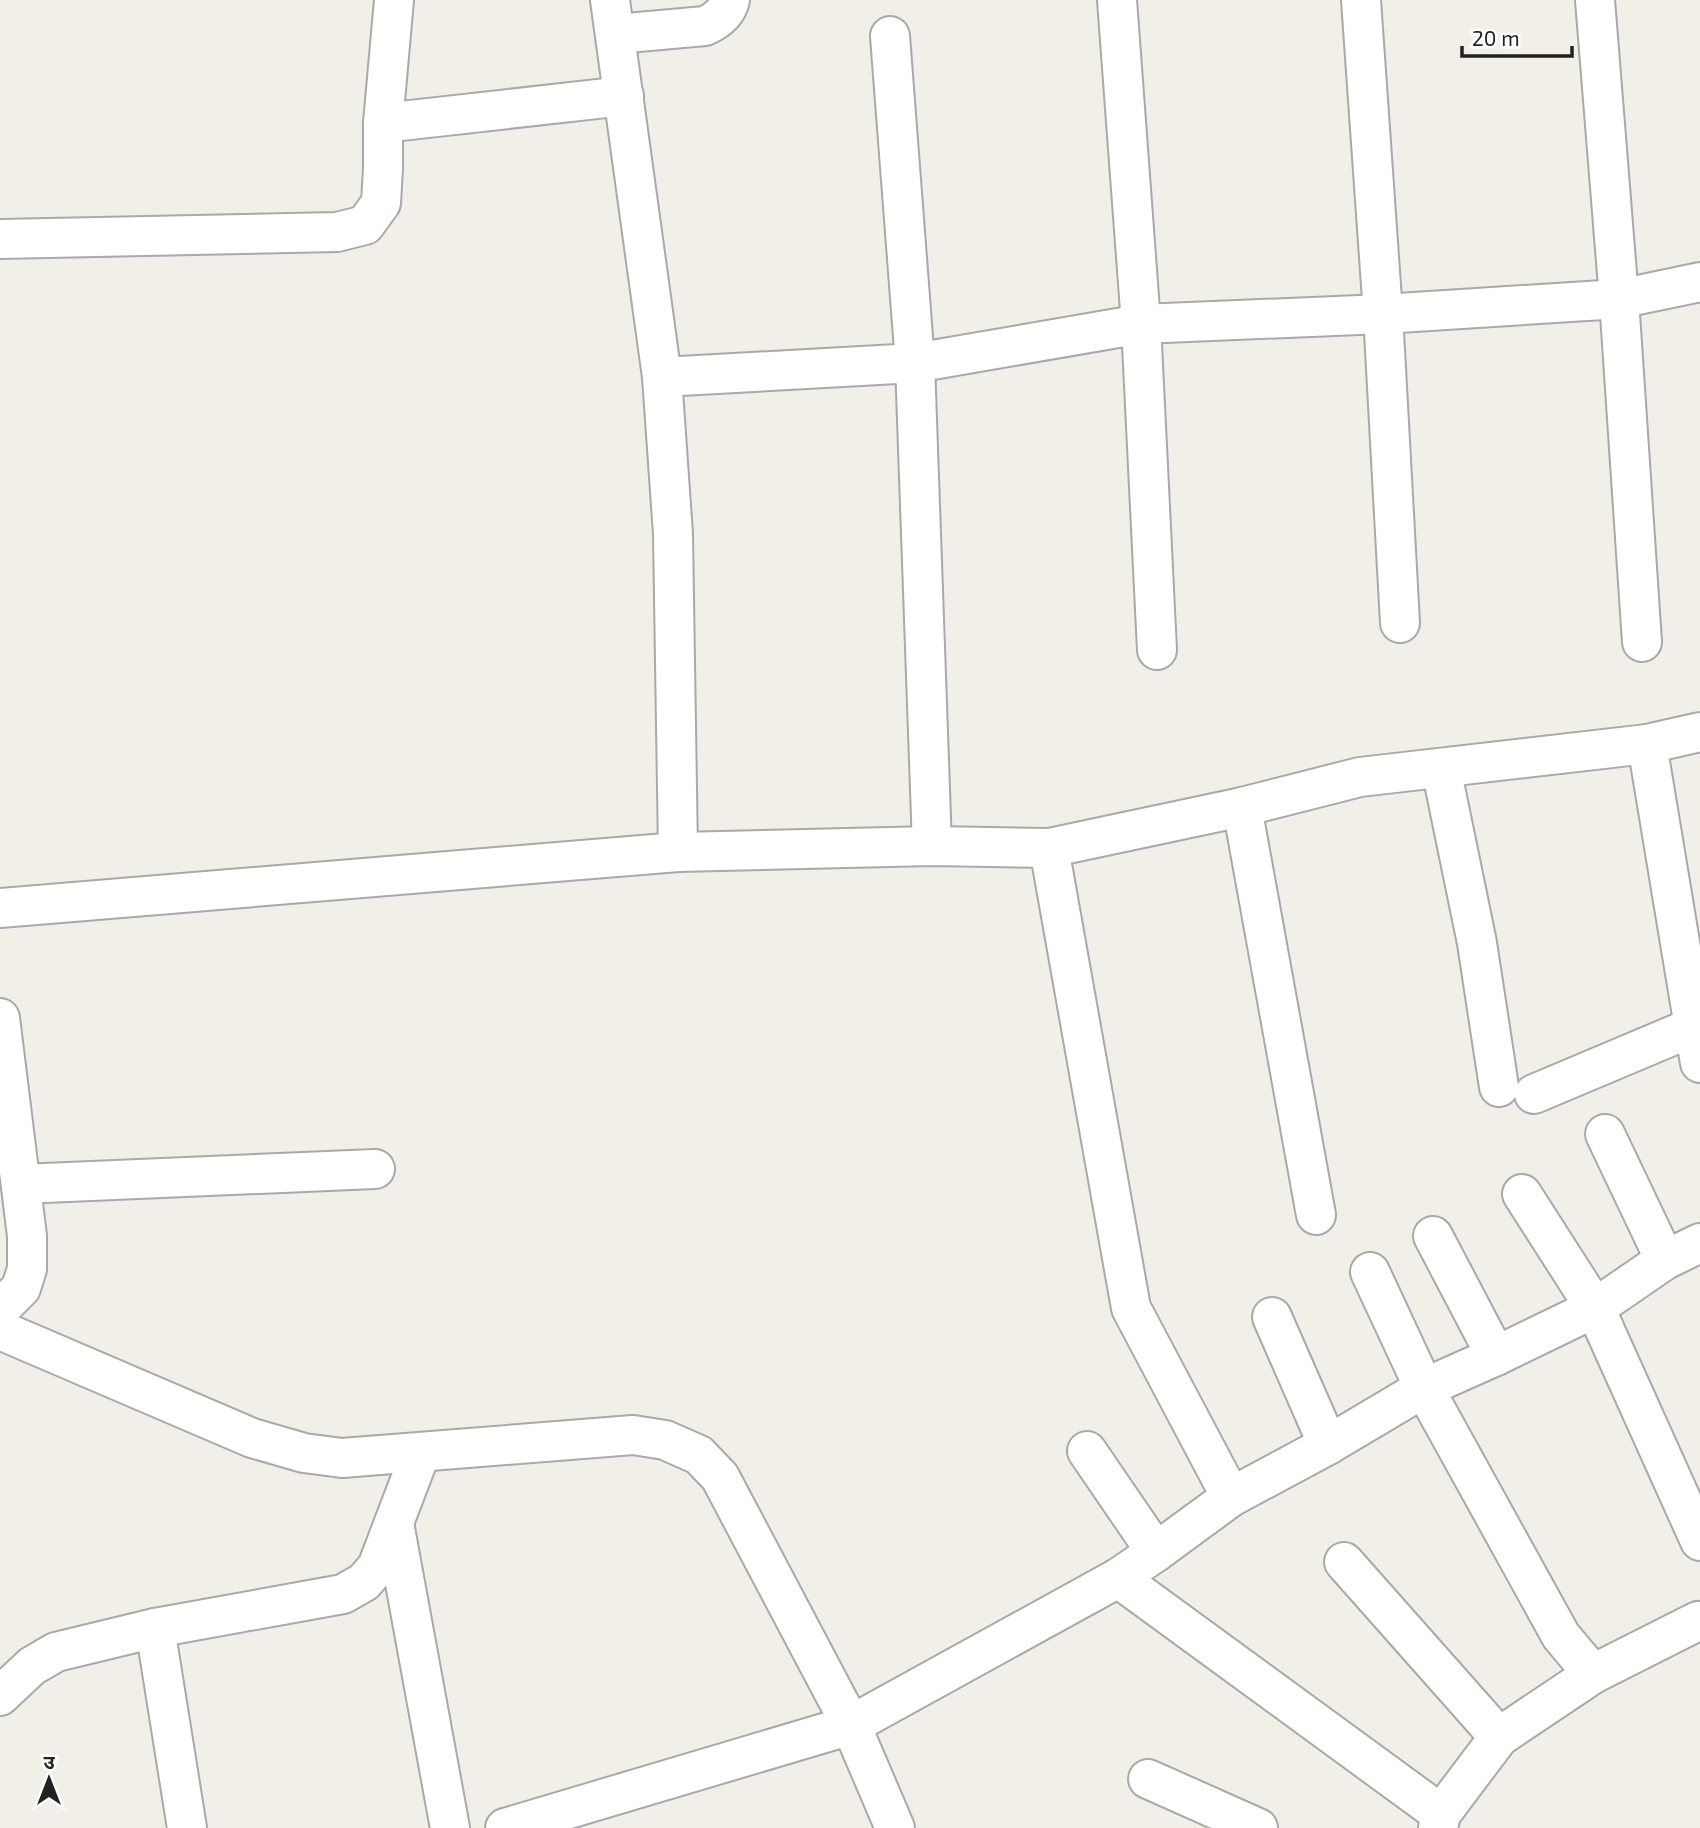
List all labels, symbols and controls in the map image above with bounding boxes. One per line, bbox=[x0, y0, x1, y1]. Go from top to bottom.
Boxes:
scale bar bbox=[1462, 14, 1572, 58]
text: 20 m bbox=[1472, 25, 1520, 50]
north arrow bbox=[14, 1744, 84, 1814]
text: उ bbox=[43, 1750, 55, 1773]

